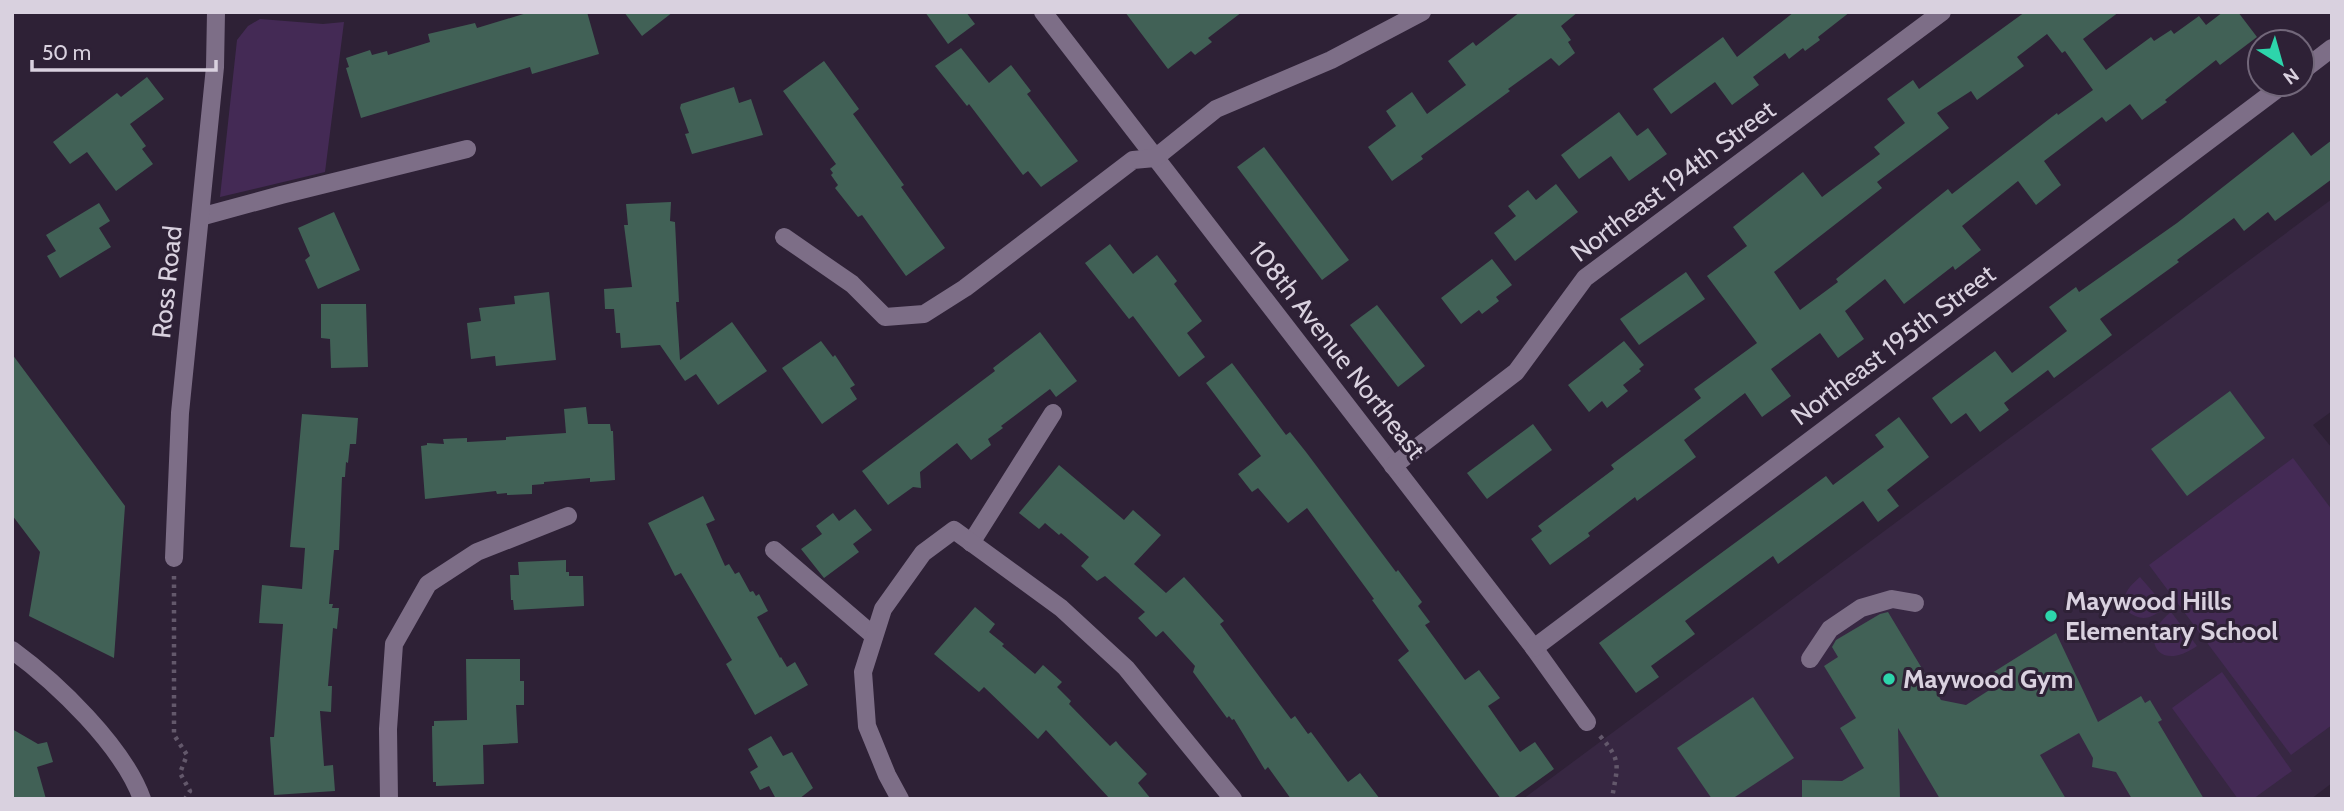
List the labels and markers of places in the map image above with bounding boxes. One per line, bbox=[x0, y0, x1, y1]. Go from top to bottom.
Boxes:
place label: Maywood Hills Elementary School bbox=[2065, 585, 2278, 647]
marker: Maywood Hills Elementary School bbox=[2043, 608, 2059, 624]
place label: Maywood Gym bbox=[1903, 663, 2073, 695]
marker: Maywood Gym bbox=[1881, 671, 1897, 687]

